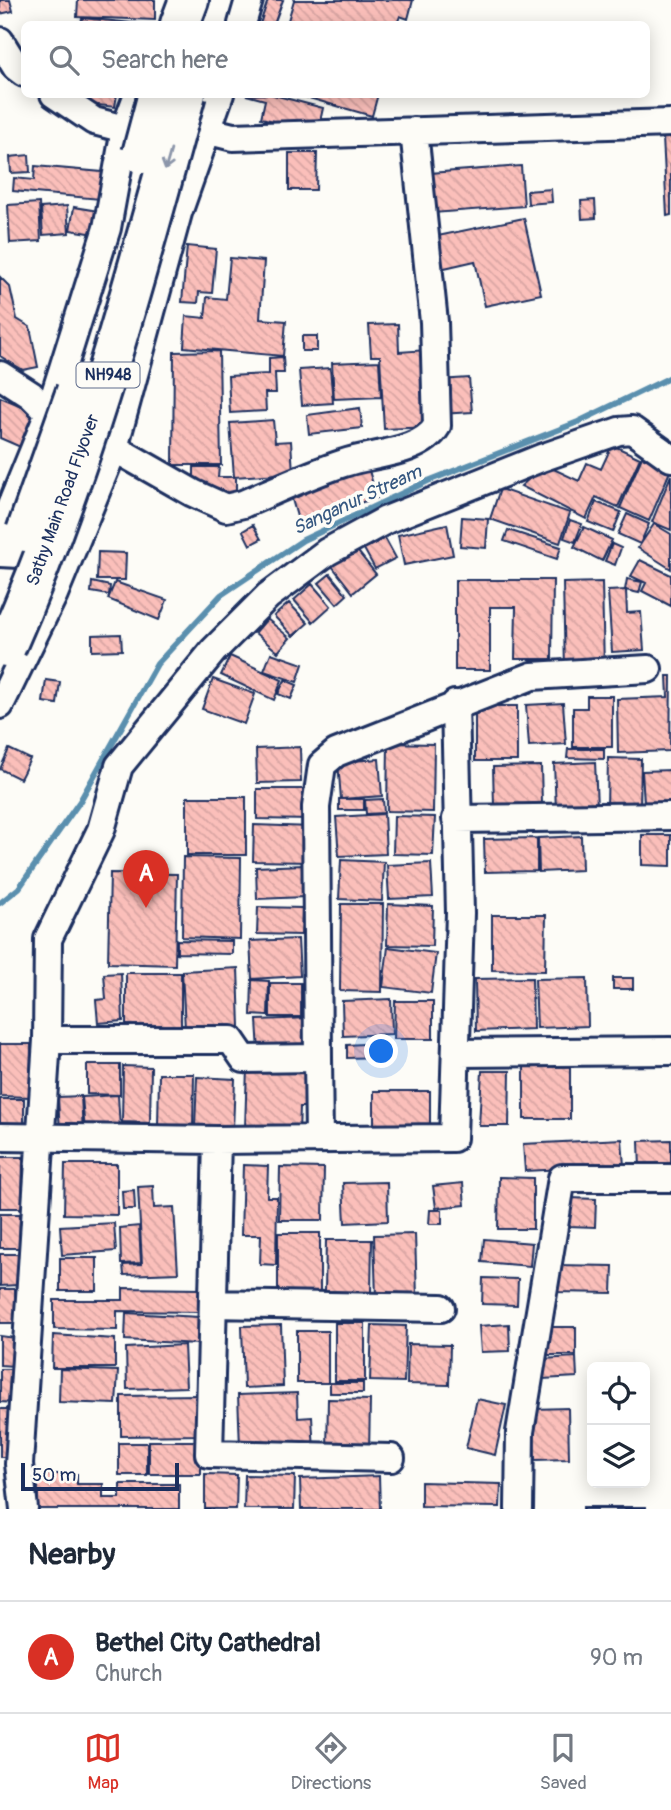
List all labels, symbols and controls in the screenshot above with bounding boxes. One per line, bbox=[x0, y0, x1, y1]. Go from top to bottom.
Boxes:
search box bbox=[21, 21, 650, 98]
icon: search bbox=[45, 41, 83, 79]
text: Search here bbox=[101, 44, 228, 76]
one-way arrow bbox=[161, 148, 174, 171]
road number: NH948 bbox=[76, 362, 140, 388]
street label: Sathy Main Road Flyover bbox=[21, 410, 105, 589]
water label: Sanganur Stream bbox=[289, 459, 426, 540]
pin: A bbox=[123, 850, 169, 908]
your location bbox=[364, 1034, 398, 1068]
map controls bbox=[587, 1362, 650, 1488]
button: locate bbox=[587, 1362, 650, 1425]
button: layers bbox=[587, 1425, 650, 1488]
scale bar bbox=[21, 1460, 178, 1492]
text: 50 m bbox=[32, 1463, 76, 1487]
text: Nearby bbox=[28, 1536, 115, 1573]
text: Bethel City Cathedral bbox=[95, 1627, 321, 1659]
text: A bbox=[44, 1643, 58, 1672]
text: 90 m bbox=[590, 1643, 643, 1672]
text: Church bbox=[95, 1659, 162, 1688]
tab: Map bbox=[84, 1729, 122, 1795]
tab: Directions bbox=[291, 1729, 371, 1795]
tab: Saved bbox=[540, 1729, 587, 1795]

